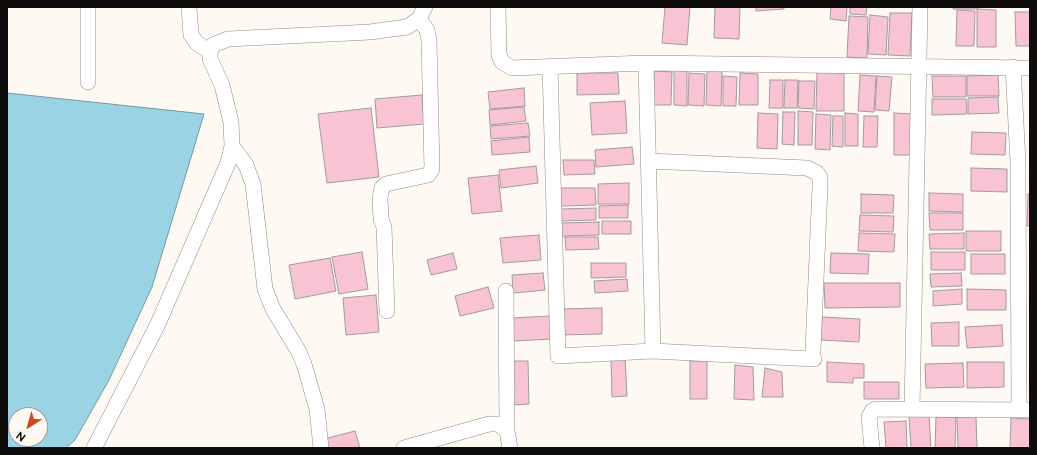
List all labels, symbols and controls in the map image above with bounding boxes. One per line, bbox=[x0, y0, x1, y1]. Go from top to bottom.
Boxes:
north arrow bbox=[8, 407, 48, 447]
text: N bbox=[14, 428, 28, 444]

